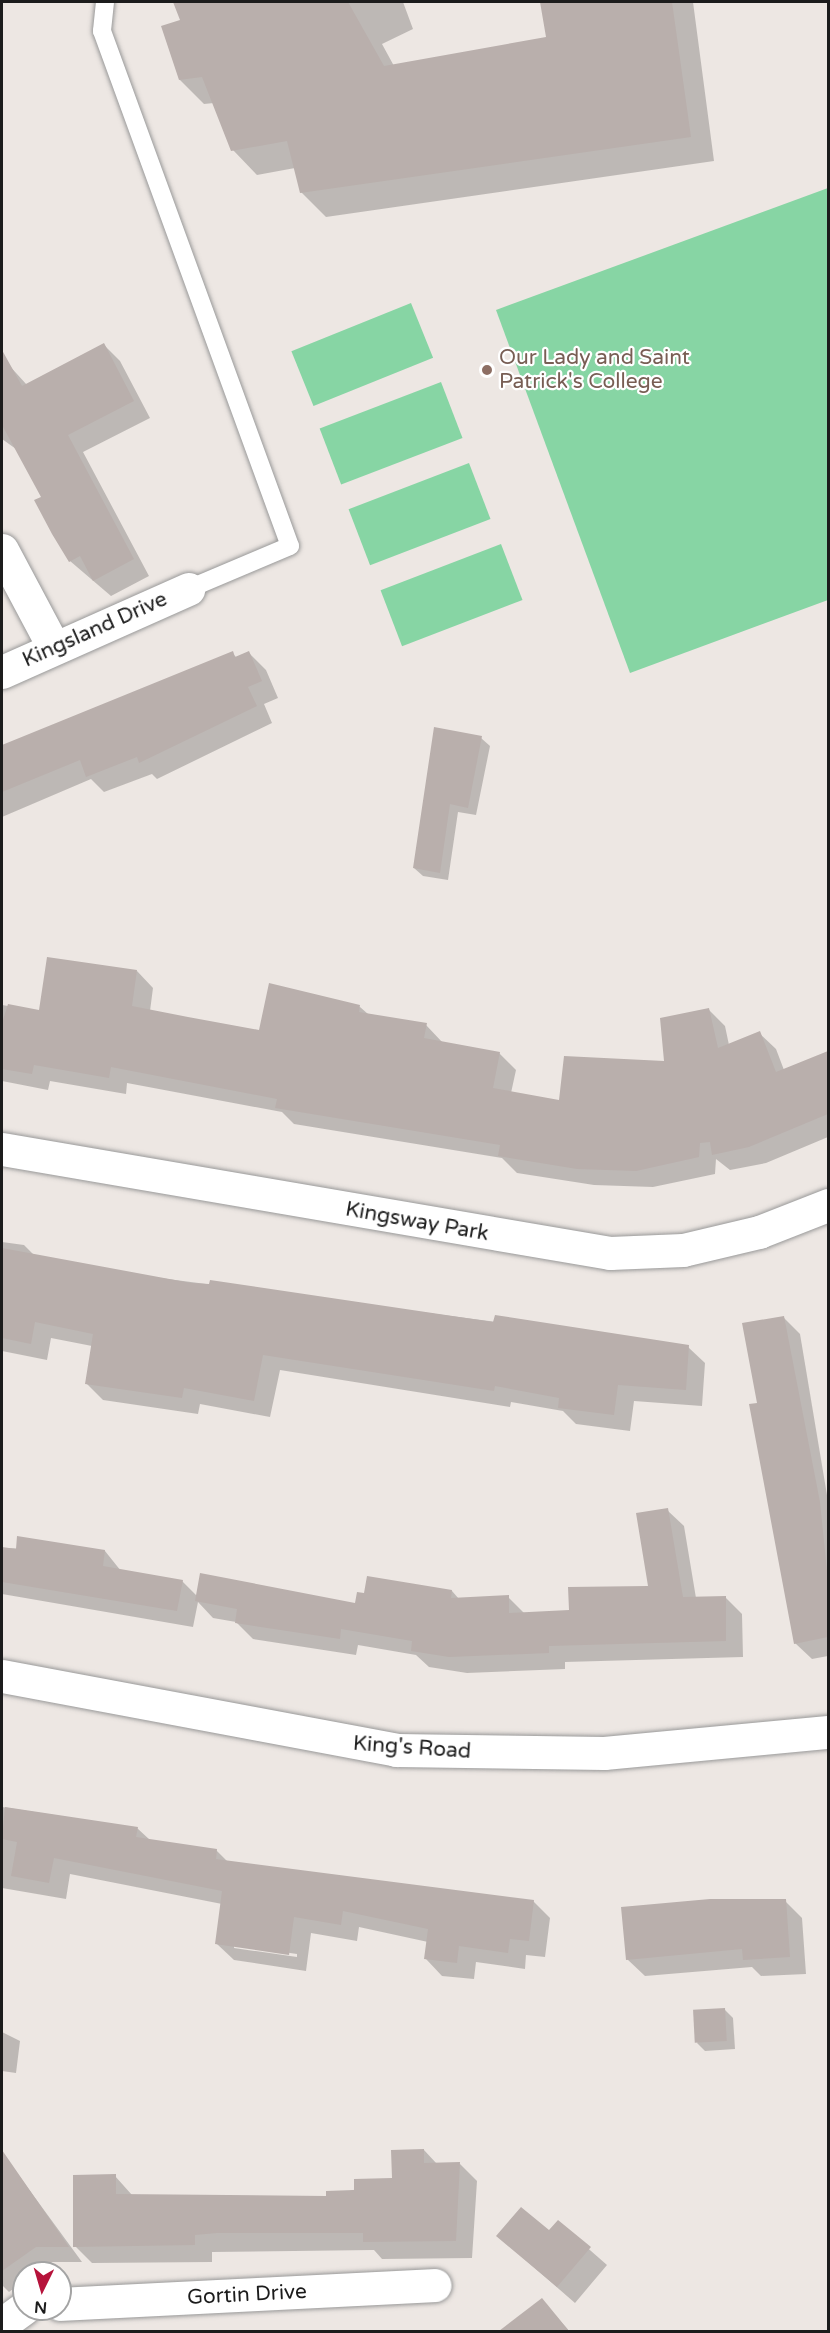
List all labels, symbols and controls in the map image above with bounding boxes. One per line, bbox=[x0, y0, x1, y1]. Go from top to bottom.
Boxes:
place label: Our Lady and Saint Patrick's College bbox=[499, 345, 690, 395]
marker: Our Lady and Saint Patrick's College bbox=[480, 363, 494, 377]
street label: Kingsland Drive bbox=[19, 587, 171, 673]
street label: Kingsway Park bbox=[343, 1197, 491, 1247]
street label: King's Road bbox=[352, 1731, 472, 1765]
north arrow bbox=[12, 2261, 72, 2321]
street label: Gortin Drive bbox=[186, 2279, 308, 2311]
text: N bbox=[33, 2296, 48, 2317]

